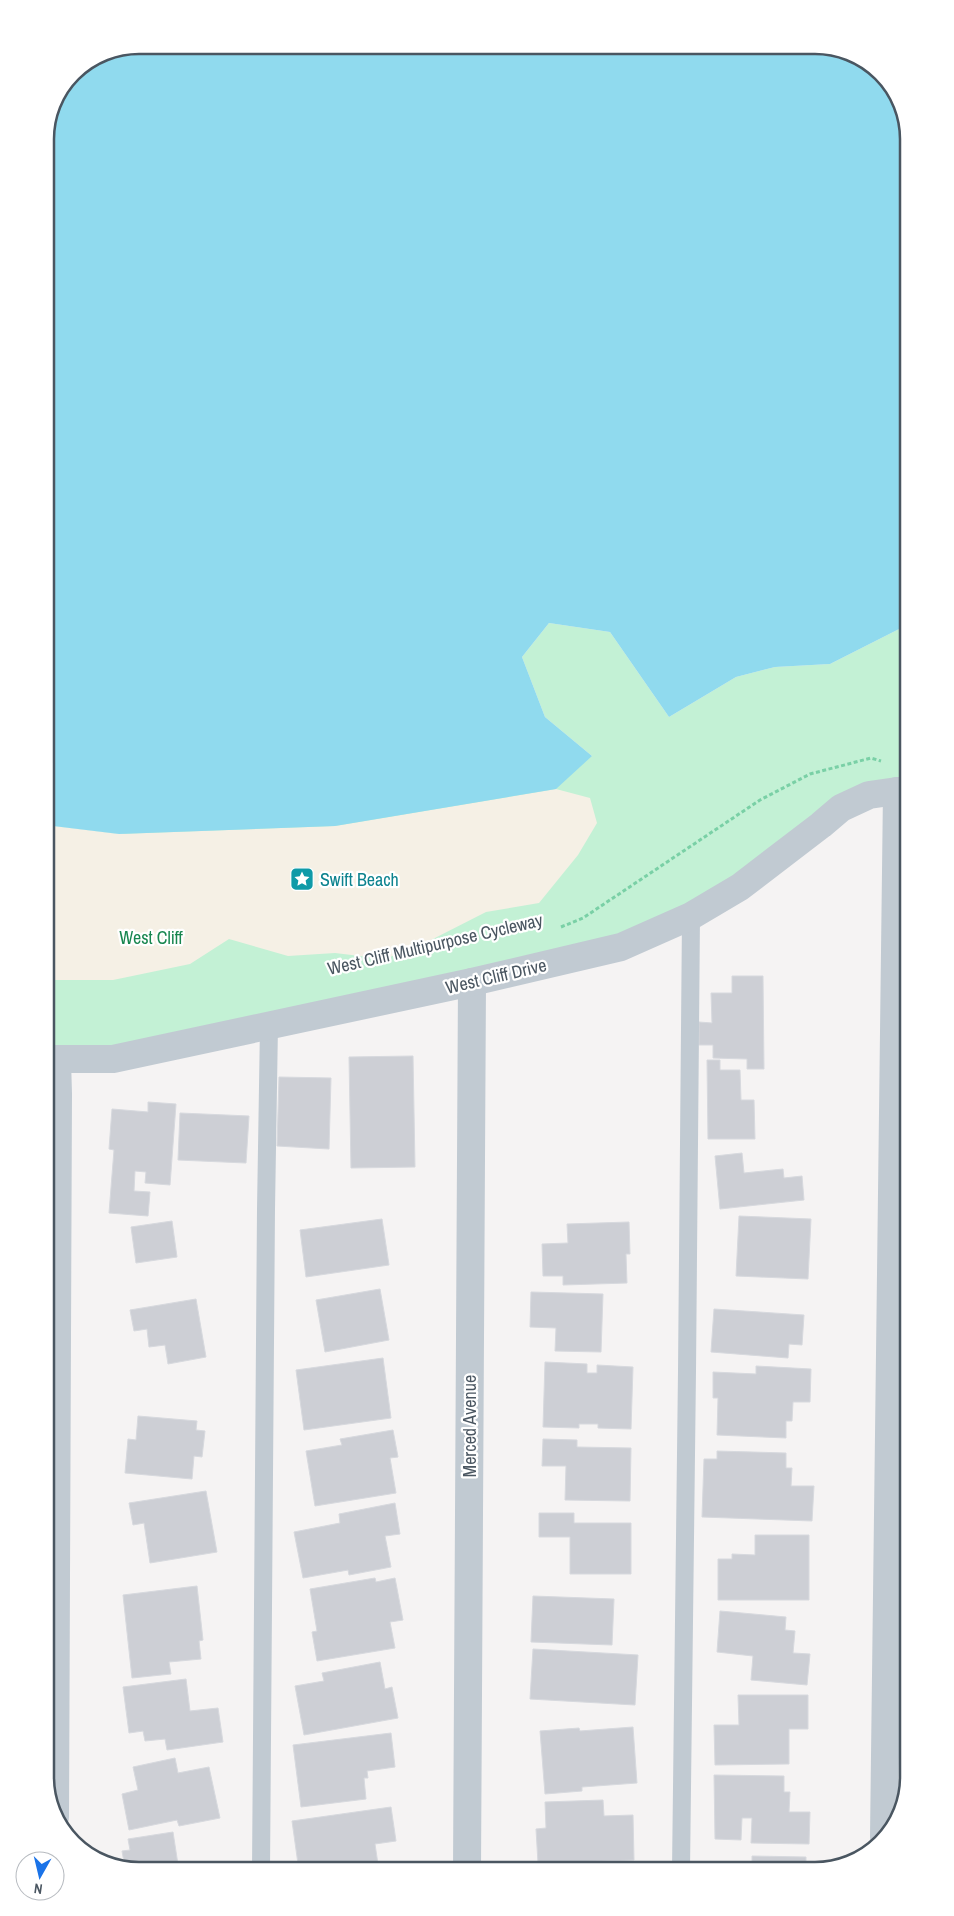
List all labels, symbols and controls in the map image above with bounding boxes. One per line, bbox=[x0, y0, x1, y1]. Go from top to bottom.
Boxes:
place icon: Swift Beach bbox=[289, 866, 315, 892]
place label: Swift Beach bbox=[320, 867, 399, 892]
street label: West Cliff Multipurpose Cycleway bbox=[325, 907, 546, 981]
park label: West Cliff bbox=[119, 925, 183, 950]
street label: West Cliff Drive bbox=[443, 952, 549, 1000]
street label: Merced Avenue bbox=[457, 1375, 482, 1477]
north arrow bbox=[15, 1851, 65, 1901]
text: N bbox=[33, 1879, 44, 1898]

